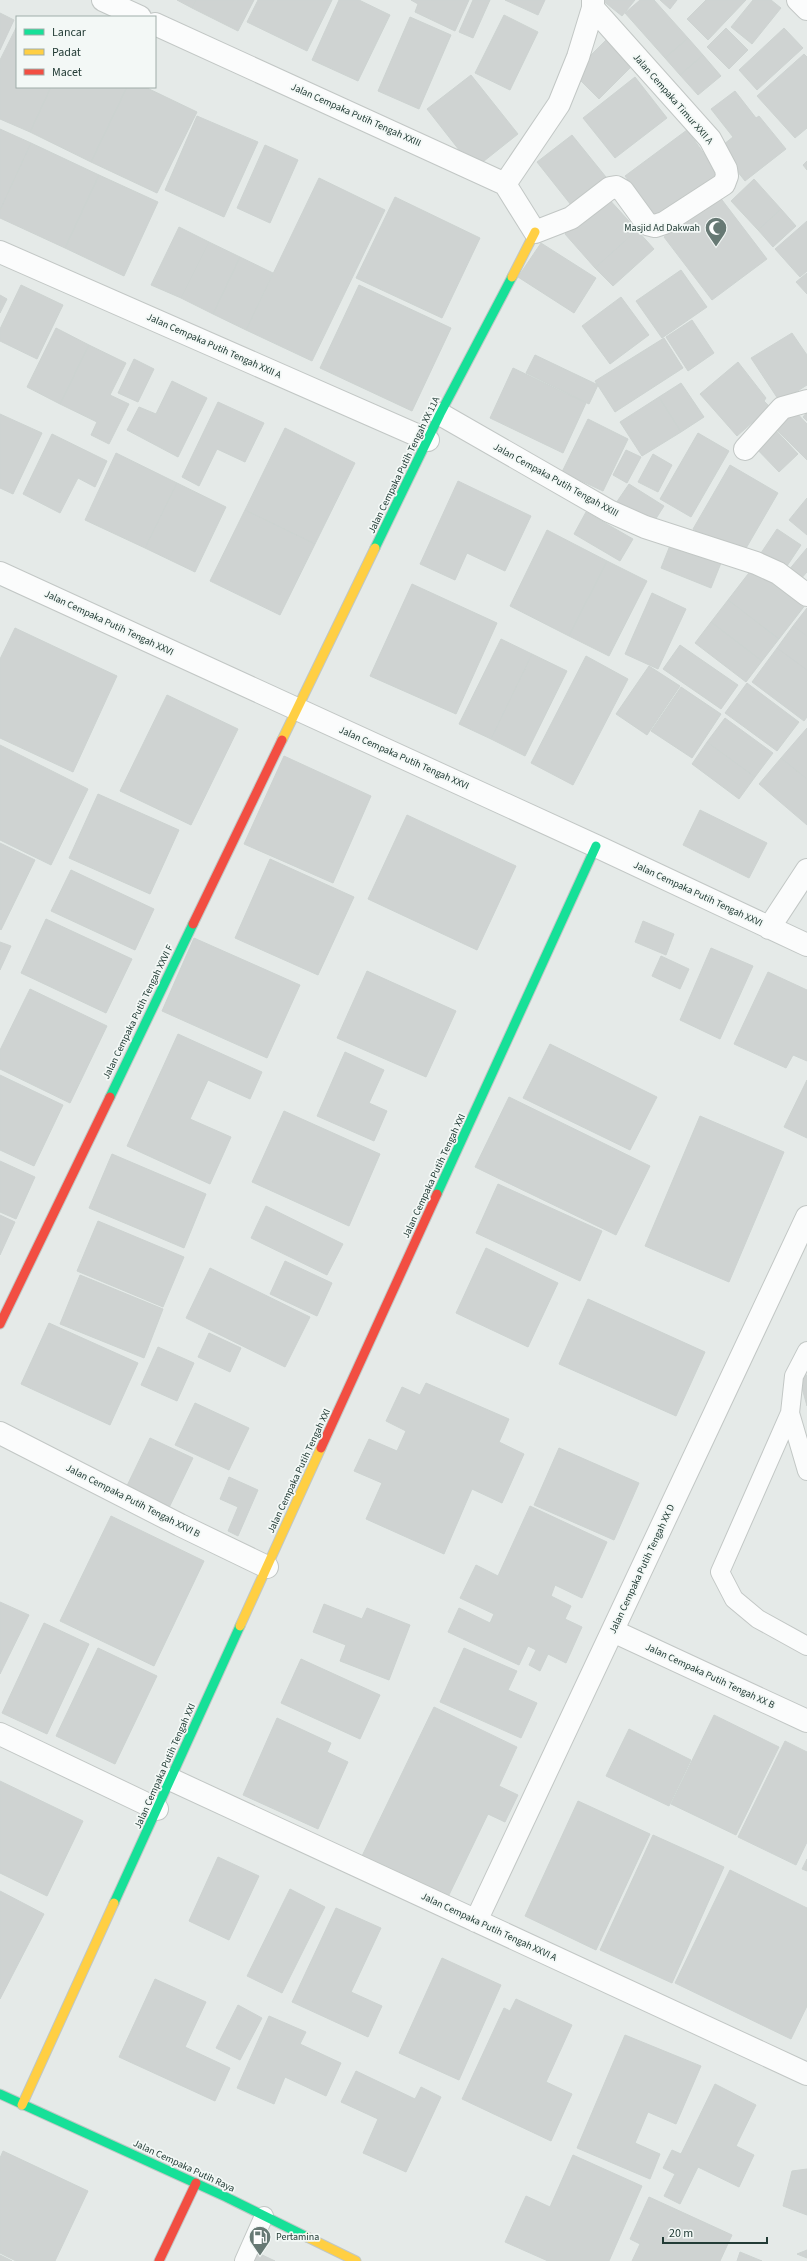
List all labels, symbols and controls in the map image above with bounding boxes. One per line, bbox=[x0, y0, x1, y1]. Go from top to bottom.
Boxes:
legend bbox=[16, 16, 156, 88]
text: Lancar bbox=[52, 24, 87, 41]
text: Padat bbox=[52, 44, 81, 61]
street label: Jalan Cempaka Timur XXII A bbox=[630, 51, 717, 148]
text: Macet bbox=[52, 64, 82, 81]
street label: Jalan Cempaka Putih Tengah XXIII bbox=[289, 80, 423, 150]
mosque icon: Masjid Ad Dakwah bbox=[703, 215, 729, 248]
place label: Masjid Ad Dakwah bbox=[624, 221, 700, 235]
street label: Jalan Cempaka Putih Tengah XXII A bbox=[144, 310, 284, 382]
street label: Jalan Cempaka Putih Tengah XX 11A bbox=[365, 394, 444, 536]
street label: Jalan Cempaka Putih Tengah XXIII bbox=[491, 440, 621, 520]
street label: Jalan Cempaka Putih Tengah XXVI bbox=[42, 587, 176, 659]
street label: Jalan Cempaka Putih Tengah XXVI bbox=[337, 723, 471, 793]
street label: Jalan Cempaka Putih Tengah XXVI bbox=[631, 858, 765, 930]
street label: Jalan Cempaka Putih Tengah XXVI F bbox=[99, 942, 177, 1082]
street label: Jalan Cempaka Putih Tengah XXI bbox=[399, 1111, 469, 1241]
street label: Jalan Cempaka Putih Tengah XXI bbox=[264, 1406, 334, 1536]
street label: Jalan Cempaka Putih Tengah XXVI B bbox=[63, 1461, 203, 1541]
street label: Jalan Cempaka Putih Tengah XX D bbox=[606, 1502, 678, 1636]
street label: Jalan Cempaka Putih Tengah XX B bbox=[643, 1640, 777, 1712]
street label: Jalan Cempaka Putih Tengah XXI bbox=[131, 1701, 199, 1831]
street label: Jalan Cempaka Putih Tengah XXVI A bbox=[419, 1889, 560, 1965]
street label: Jalan Cempaka Putih Raya bbox=[131, 2136, 237, 2196]
scale bar bbox=[663, 2219, 767, 2245]
fuel station icon: Pertamina bbox=[247, 2224, 273, 2257]
text: 20 m bbox=[669, 2225, 693, 2242]
place label: Pertamina bbox=[276, 2230, 319, 2244]

